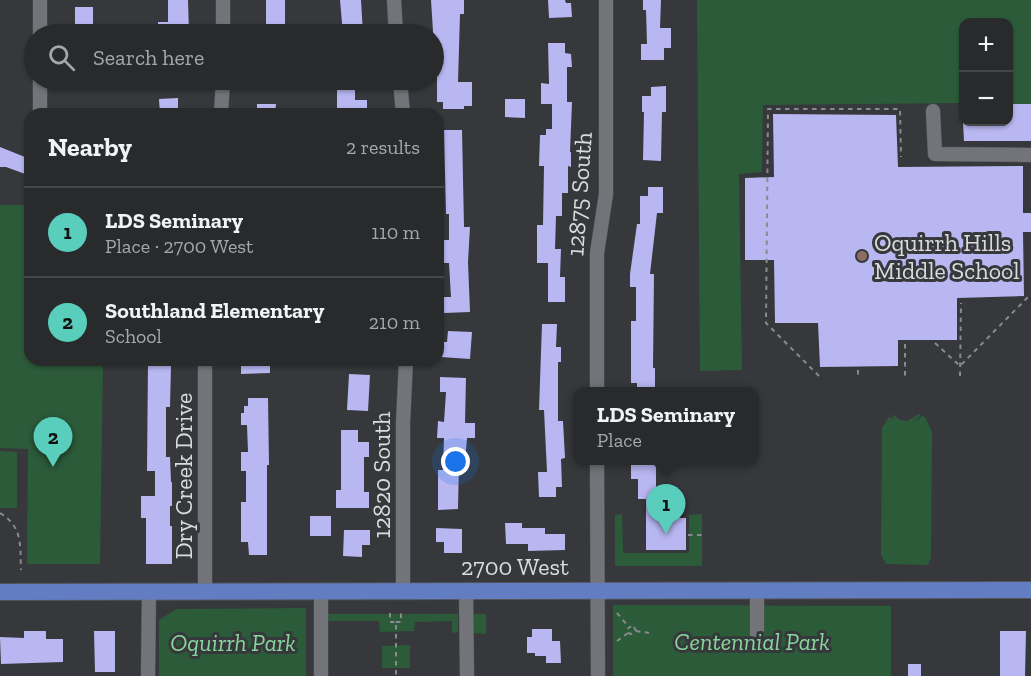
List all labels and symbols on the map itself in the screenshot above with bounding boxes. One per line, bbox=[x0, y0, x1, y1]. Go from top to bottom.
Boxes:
street label: 12875 South bbox=[560, 130, 598, 257]
place label: Oquirrh Hills Middle School bbox=[874, 228, 1020, 285]
marker: Oquirrh Hills Middle School bbox=[855, 249, 869, 263]
street label: Dry Creek Drive bbox=[169, 393, 198, 559]
street label: 12820 South bbox=[367, 411, 396, 539]
pin: 2 bbox=[34, 418, 72, 467]
your location bbox=[441, 447, 470, 476]
pin: 1 bbox=[646, 484, 686, 534]
street label: 2700 West bbox=[461, 552, 569, 581]
park label: Centennial Park bbox=[674, 627, 830, 656]
park label: Oquirrh Park bbox=[170, 628, 296, 657]

